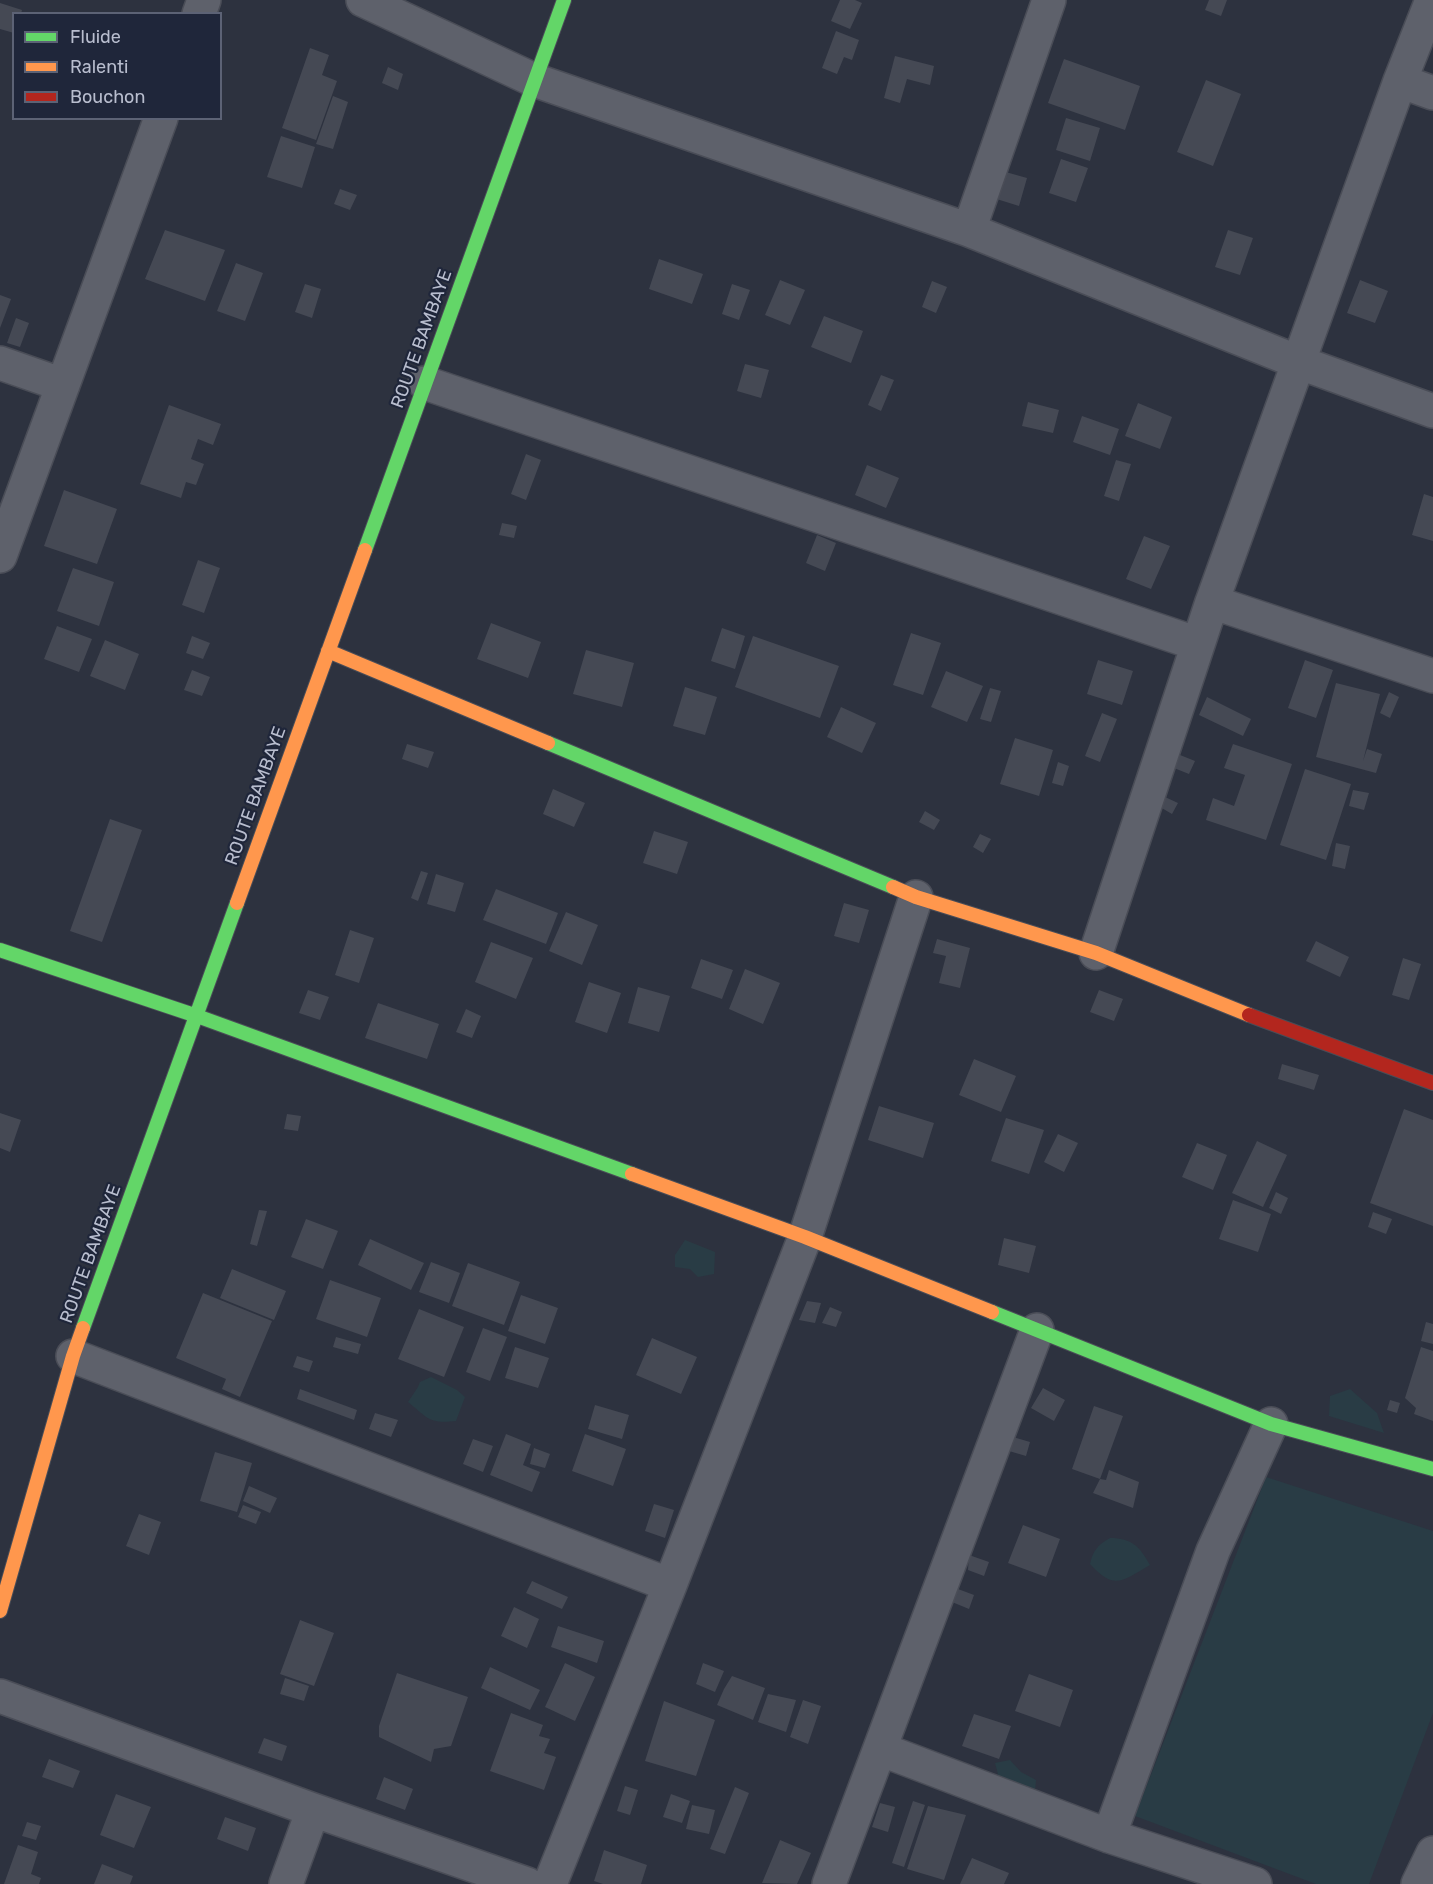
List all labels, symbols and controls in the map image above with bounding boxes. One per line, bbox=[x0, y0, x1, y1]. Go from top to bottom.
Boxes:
legend bbox=[12, 12, 222, 120]
text: Fluide bbox=[70, 26, 121, 48]
text: Ralenti bbox=[70, 56, 128, 78]
text: Bouchon bbox=[70, 86, 145, 108]
street label: ROUTE BAMBAYE bbox=[387, 267, 457, 411]
street label: ROUTE BAMBAYE bbox=[221, 724, 291, 868]
street label: ROUTE BAMBAYE bbox=[56, 1182, 126, 1326]

